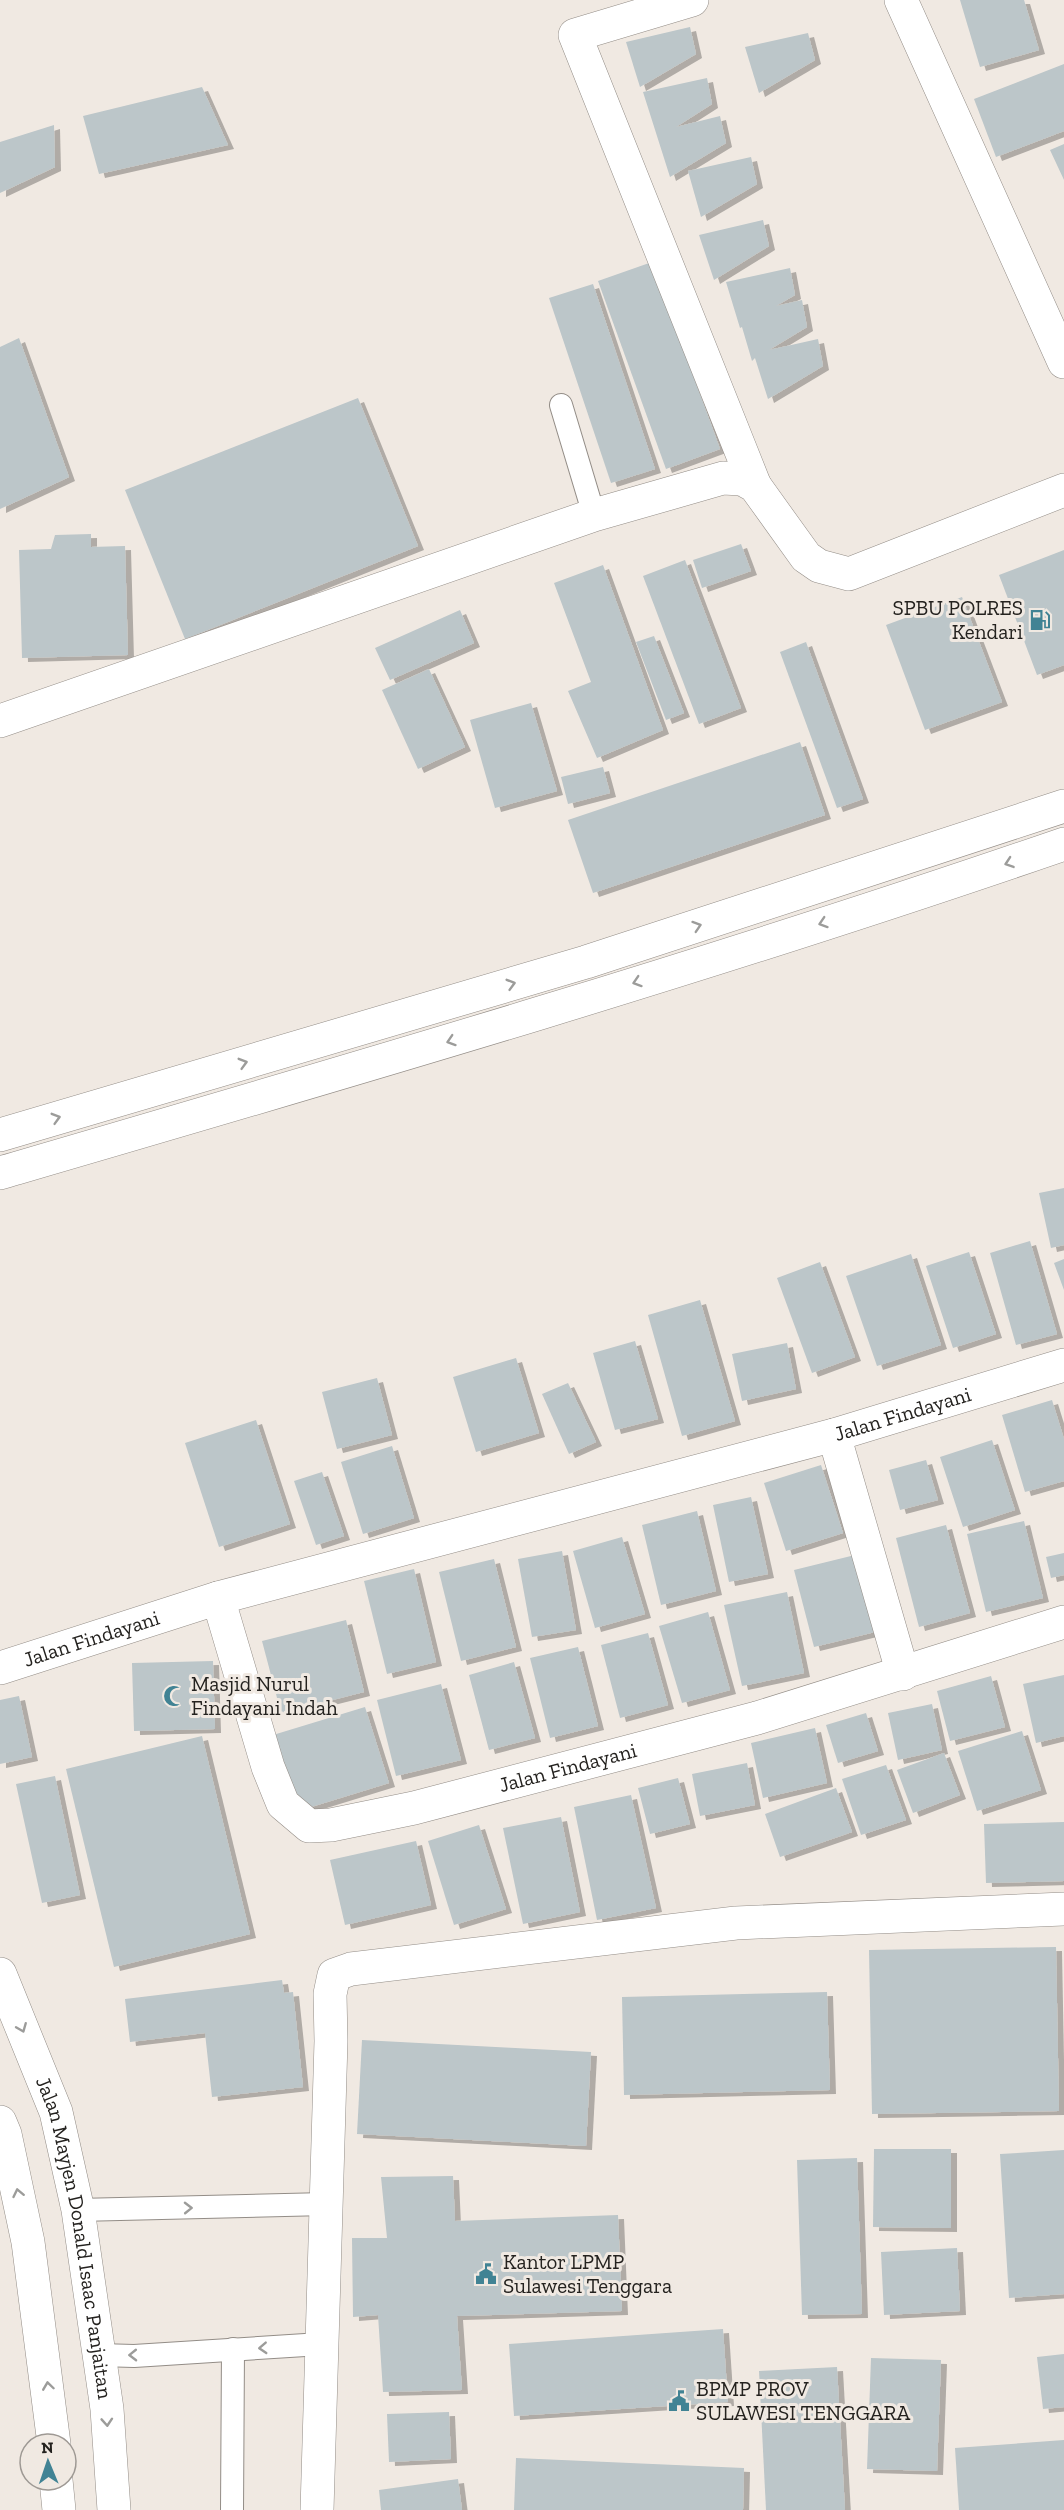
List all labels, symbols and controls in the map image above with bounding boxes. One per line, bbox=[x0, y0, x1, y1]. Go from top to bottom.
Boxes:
place label: SPBU POLRES Kendari bbox=[892, 595, 1023, 644]
fuel station icon: SPBU POLRES Kendari bbox=[1028, 608, 1052, 632]
one-way arrow bbox=[1004, 856, 1015, 869]
one-way arrow bbox=[818, 916, 829, 928]
one-way arrow bbox=[691, 921, 702, 933]
one-way arrow bbox=[632, 975, 643, 987]
one-way arrow bbox=[505, 979, 516, 991]
one-way arrow bbox=[446, 1034, 457, 1046]
one-way arrow bbox=[237, 1058, 248, 1070]
one-way arrow bbox=[50, 1113, 61, 1125]
street label: Jalan Findayani bbox=[831, 1381, 974, 1446]
street label: Jalan Findayani bbox=[20, 1605, 163, 1672]
place label: Masjid Nurul Findayani Indah bbox=[191, 1671, 338, 1720]
mosque icon: Masjid Nurul Findayani Indah bbox=[162, 1684, 186, 1708]
street label: Jalan Findayani bbox=[496, 1737, 639, 1797]
one-way arrow bbox=[15, 2022, 27, 2033]
street label: Jalan Mayjen Donald Isaac Panjaitan bbox=[31, 2073, 118, 2401]
one-way arrow bbox=[12, 2189, 25, 2199]
one-way arrow bbox=[184, 2201, 193, 2214]
place label: Kantor LPMP Sulawesi Tenggara bbox=[503, 2249, 672, 2298]
public building icon: Kantor LPMP Sulawesi Tenggara bbox=[474, 2262, 498, 2286]
one-way arrow bbox=[258, 2341, 267, 2354]
one-way arrow bbox=[129, 2349, 138, 2361]
place label: BPMP PROV SULAWESI TENGGARA bbox=[696, 2376, 910, 2425]
one-way arrow bbox=[42, 2381, 55, 2390]
public building icon: BPMP PROV SULAWESI TENGGARA bbox=[667, 2389, 691, 2413]
one-way arrow bbox=[101, 2417, 114, 2426]
north arrow bbox=[18, 2432, 78, 2492]
text: N bbox=[41, 2438, 54, 2457]

